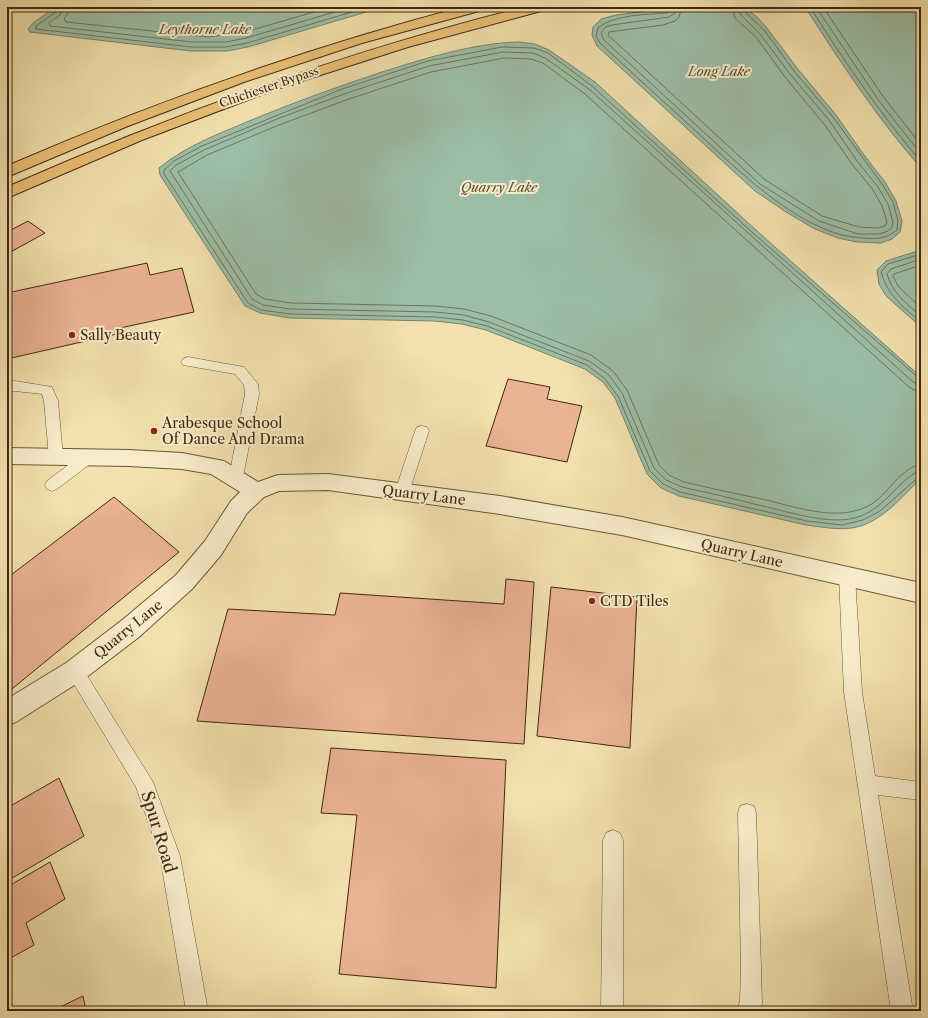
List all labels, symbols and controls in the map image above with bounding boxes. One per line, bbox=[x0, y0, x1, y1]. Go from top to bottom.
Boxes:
water label: Leythorne Lake bbox=[158, 21, 252, 37]
street label: Chichester Bypass bbox=[217, 62, 321, 111]
water label: Long Lake bbox=[687, 63, 751, 79]
water label: Quarry Lake bbox=[461, 179, 538, 195]
place label: Sally Beauty bbox=[80, 326, 162, 344]
marker: Sally Beauty bbox=[67, 330, 77, 340]
place label: Arabesque School Of Dance And Drama bbox=[161, 414, 305, 448]
marker: Arabesque School Of Dance And Drama bbox=[149, 426, 159, 436]
street label: Quarry Lane bbox=[381, 481, 467, 509]
street label: Quarry Lane bbox=[699, 535, 785, 571]
place label: CTD Tiles bbox=[600, 592, 669, 610]
street label: Quarry Lane bbox=[90, 596, 166, 662]
marker: CTD Tiles bbox=[587, 596, 597, 606]
street label: Spur Road bbox=[137, 789, 181, 875]

